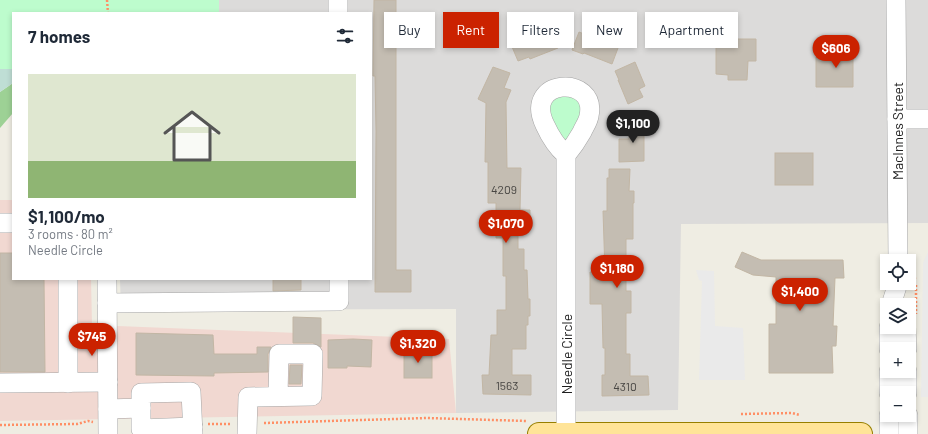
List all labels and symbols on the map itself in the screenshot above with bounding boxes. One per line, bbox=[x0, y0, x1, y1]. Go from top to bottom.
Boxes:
pin: $606 bbox=[812, 35, 860, 69]
street label: MacInnes Street bbox=[889, 82, 906, 180]
pin: $1,100 bbox=[600, 110, 666, 144]
house number: 4209 bbox=[491, 182, 517, 196]
pin: $1,070 bbox=[473, 210, 539, 244]
pin: $1,180 bbox=[584, 255, 650, 289]
pin: $1,400 bbox=[767, 278, 833, 312]
street label: Needle Circle bbox=[558, 314, 575, 394]
pin: $745 bbox=[68, 323, 116, 357]
pin: $1,320 bbox=[385, 330, 451, 364]
house number: 1563 bbox=[496, 378, 518, 392]
house number: 4310 bbox=[613, 379, 637, 393]

